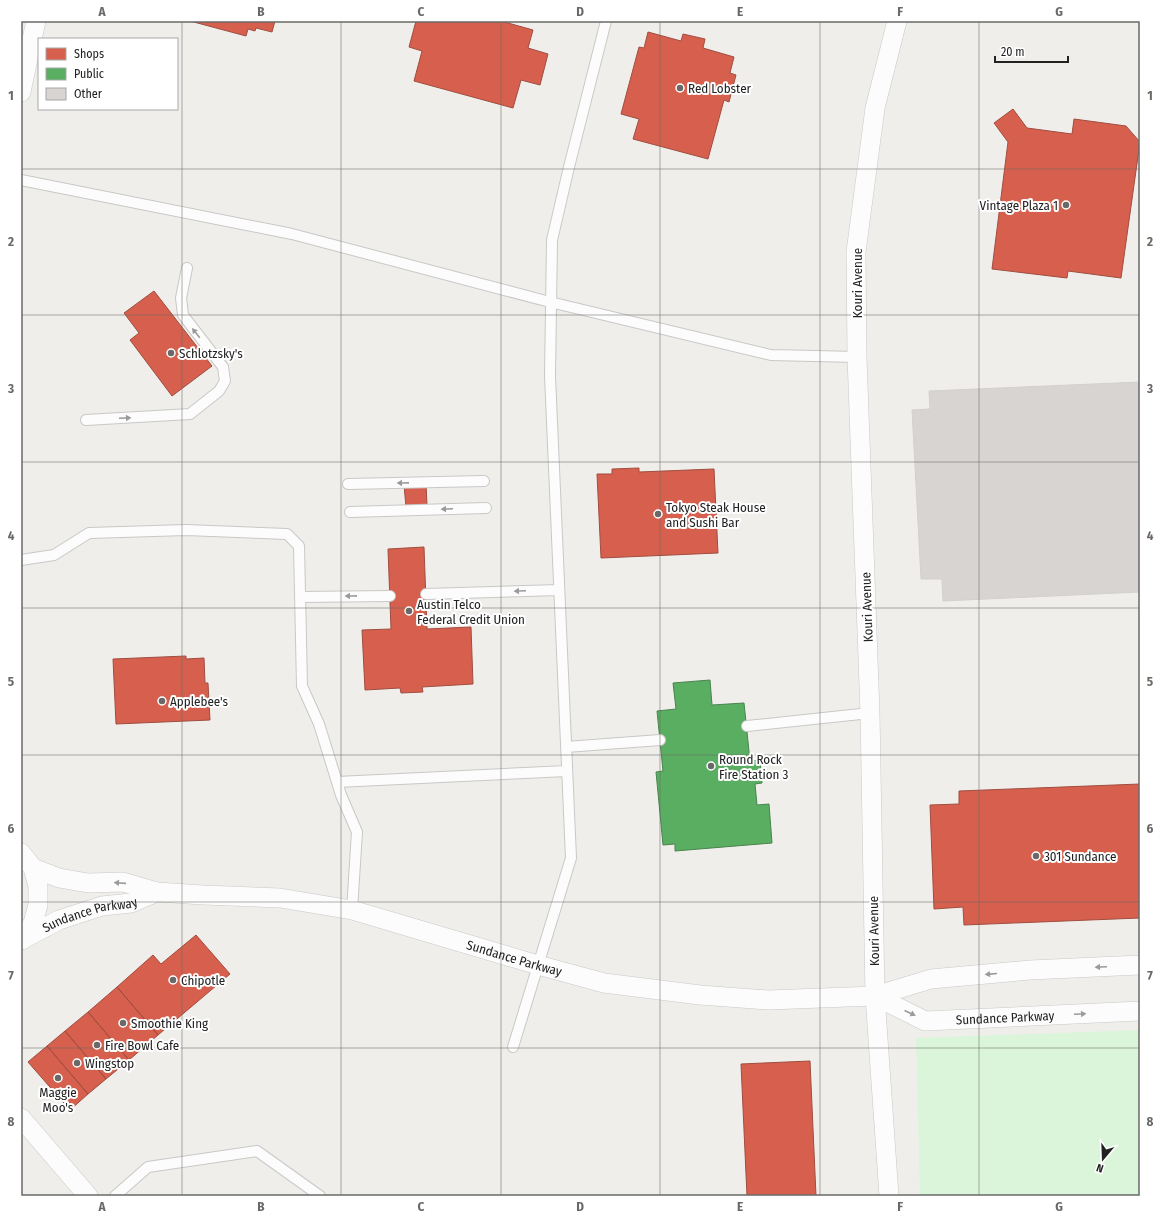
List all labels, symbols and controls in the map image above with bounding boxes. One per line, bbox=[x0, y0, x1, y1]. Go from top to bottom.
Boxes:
text: A bbox=[97, 4, 106, 19]
text: B bbox=[257, 4, 265, 19]
text: C bbox=[418, 4, 425, 19]
text: D bbox=[576, 4, 584, 19]
text: E bbox=[737, 4, 743, 19]
text: F bbox=[897, 4, 903, 19]
text: G bbox=[1055, 4, 1063, 19]
legend bbox=[38, 38, 178, 110]
scale bar bbox=[995, 38, 1068, 64]
text: 20 m bbox=[1001, 45, 1025, 59]
text: Shops bbox=[74, 47, 104, 61]
text: Public bbox=[74, 67, 104, 81]
place label: Red Lobster bbox=[688, 81, 752, 96]
marker: Red Lobster bbox=[675, 83, 685, 93]
text: Other bbox=[74, 87, 103, 101]
text: 1 bbox=[8, 88, 14, 103]
text: 1 bbox=[1147, 88, 1153, 103]
place label: Vintage Plaza 1 bbox=[980, 198, 1058, 213]
marker: Vintage Plaza 1 bbox=[1061, 200, 1071, 210]
text: 2 bbox=[7, 234, 14, 249]
text: 2 bbox=[1146, 234, 1153, 249]
street label: Kouri Avenue bbox=[850, 248, 865, 318]
one-way arrow bbox=[192, 327, 201, 338]
place label: Schlotzsky's bbox=[179, 346, 243, 361]
marker: Schlotzsky's bbox=[166, 348, 176, 358]
text: 3 bbox=[7, 381, 14, 396]
text: 3 bbox=[1146, 381, 1153, 396]
one-way arrow bbox=[119, 414, 131, 421]
one-way arrow bbox=[396, 480, 409, 486]
place label: Tokyo Steak House and Sushi Bar bbox=[666, 500, 766, 530]
one-way arrow bbox=[441, 506, 453, 513]
marker: Tokyo Steak House and Sushi Bar bbox=[653, 509, 663, 519]
text: 4 bbox=[8, 528, 15, 543]
text: 4 bbox=[1147, 528, 1154, 543]
street label: Kouri Avenue bbox=[858, 572, 876, 642]
one-way arrow bbox=[513, 588, 526, 594]
one-way arrow bbox=[344, 593, 357, 599]
place label: Austin Telco Federal Credit Union bbox=[417, 597, 525, 627]
marker: Austin Telco Federal Credit Union bbox=[404, 606, 414, 616]
text: 5 bbox=[8, 674, 14, 689]
text: 5 bbox=[1147, 674, 1153, 689]
place label: Applebee's bbox=[170, 694, 229, 709]
marker: Applebee's bbox=[157, 696, 167, 706]
place label: Round Rock Fire Station 3 bbox=[719, 752, 788, 782]
marker: Round Rock Fire Station 3 bbox=[706, 761, 716, 771]
text: 6 bbox=[8, 821, 15, 836]
text: 6 bbox=[1147, 821, 1154, 836]
place label: 301 Sundance bbox=[1044, 849, 1116, 864]
marker: 301 Sundance bbox=[1031, 851, 1041, 861]
one-way arrow bbox=[114, 879, 126, 886]
street label: Sundance Parkway bbox=[40, 894, 140, 935]
street label: Kouri Avenue bbox=[866, 896, 882, 966]
street label: Sundance Parkway bbox=[465, 937, 564, 979]
one-way arrow bbox=[1095, 963, 1107, 970]
text: 7 bbox=[8, 968, 14, 983]
text: 7 bbox=[1147, 968, 1153, 983]
one-way arrow bbox=[985, 970, 998, 977]
place label: Chipotle bbox=[181, 973, 225, 988]
marker: Chipotle bbox=[168, 975, 178, 985]
street label: Sundance Parkway bbox=[955, 1007, 1055, 1027]
one-way arrow bbox=[904, 1010, 915, 1016]
one-way arrow bbox=[1074, 1010, 1086, 1017]
place label: Smoothie King bbox=[131, 1016, 209, 1031]
marker: Smoothie King bbox=[118, 1018, 128, 1028]
place label: Fire Bowl Cafe bbox=[105, 1038, 179, 1053]
marker: Fire Bowl Cafe bbox=[92, 1040, 102, 1050]
place label: Wingstop bbox=[85, 1056, 134, 1071]
marker: Wingstop bbox=[72, 1058, 82, 1068]
marker: Maggie Moo's bbox=[53, 1073, 63, 1083]
place label: Maggie Moo's bbox=[39, 1085, 77, 1115]
text: 8 bbox=[8, 1114, 15, 1129]
text: 8 bbox=[1147, 1114, 1154, 1129]
north arrow bbox=[1083, 1139, 1123, 1179]
text: N bbox=[1095, 1161, 1105, 1175]
text: A bbox=[97, 1199, 106, 1214]
text: B bbox=[257, 1199, 265, 1214]
text: C bbox=[418, 1199, 425, 1214]
text: D bbox=[576, 1199, 584, 1214]
text: E bbox=[737, 1199, 743, 1214]
text: F bbox=[897, 1199, 903, 1214]
text: G bbox=[1055, 1199, 1063, 1214]

